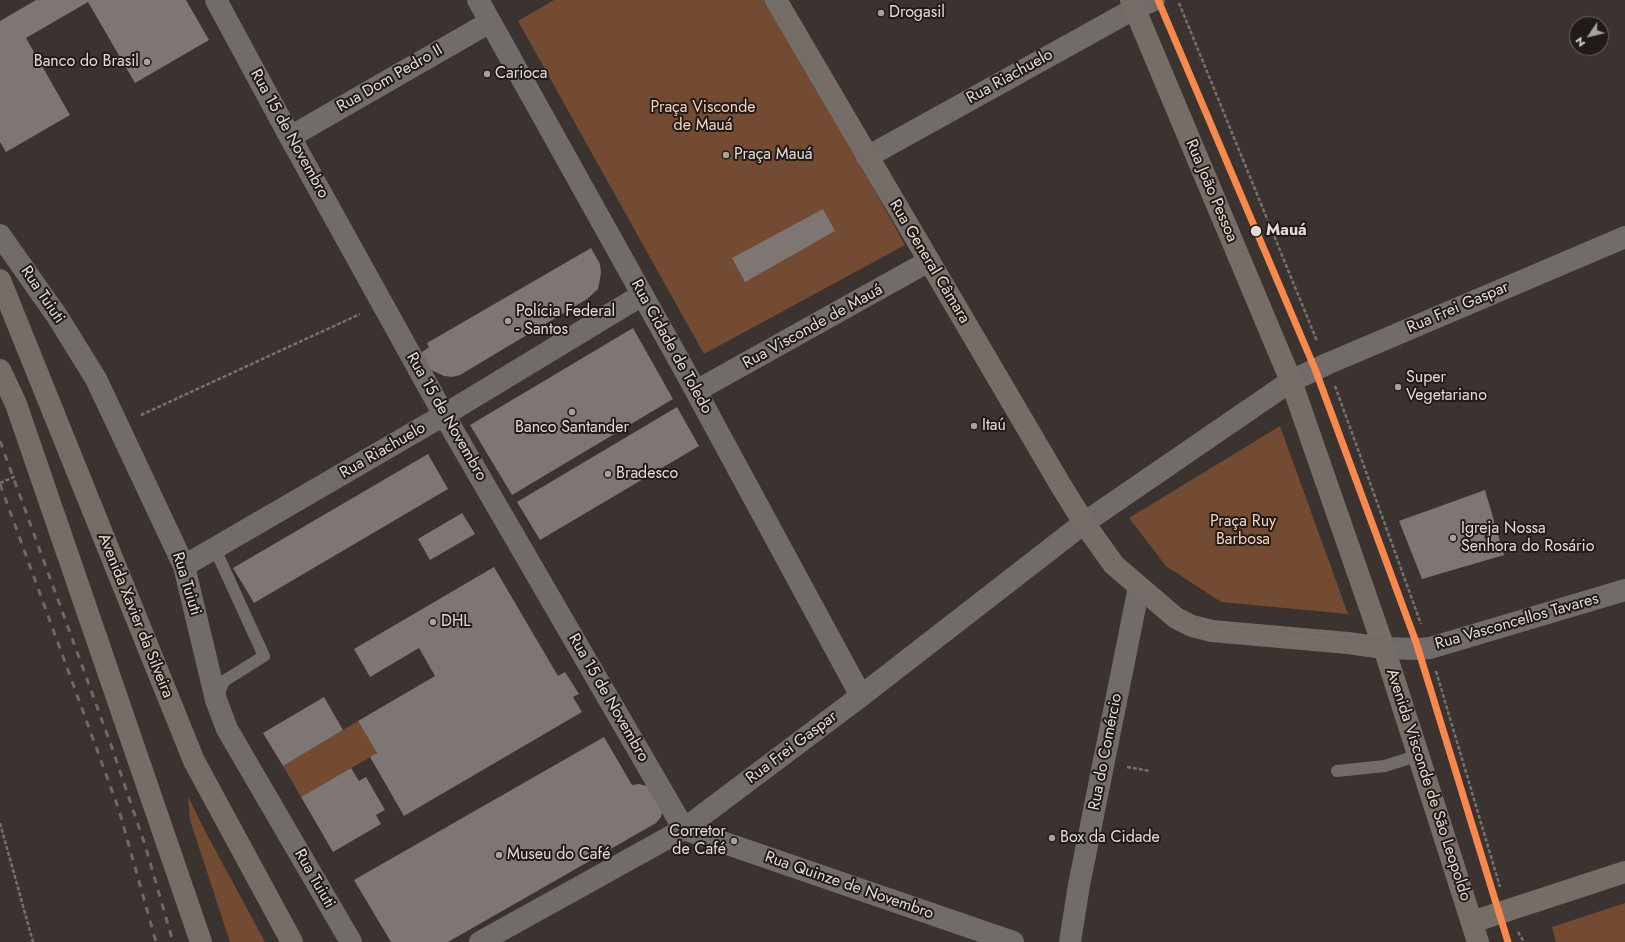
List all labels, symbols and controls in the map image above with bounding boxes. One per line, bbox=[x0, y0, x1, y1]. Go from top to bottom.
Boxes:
place label: Drogasil bbox=[889, 3, 945, 23]
marker: Drogasil bbox=[876, 8, 886, 18]
north arrow bbox=[1569, 16, 1609, 56]
text: N bbox=[1571, 34, 1589, 50]
street label: Rua Dom Pedro II bbox=[334, 41, 446, 117]
street label: Rua Riachuelo bbox=[963, 45, 1057, 109]
place label: Banco do Brasil bbox=[34, 52, 139, 72]
marker: Banco do Brasil bbox=[142, 57, 152, 67]
place label: Carioca bbox=[495, 64, 547, 84]
street label: Rua 15 de Novembro bbox=[246, 66, 332, 202]
marker: Carioca bbox=[482, 69, 492, 79]
park label: Praça Visconde de Mauá bbox=[650, 98, 756, 136]
street label: Rua João Pessoa bbox=[1181, 137, 1241, 245]
place label: Praça Mauá bbox=[734, 145, 813, 165]
marker: Praça Mauá bbox=[721, 150, 731, 160]
street label: Rua General Câmara bbox=[884, 197, 974, 327]
place label: Mauá bbox=[1266, 221, 1307, 241]
marker: Mauá bbox=[1249, 224, 1263, 238]
street label: Rua Tuiuti bbox=[16, 263, 68, 327]
street label: Rua Cidade de Toledo bbox=[626, 277, 716, 417]
street label: Rua Frei Gaspar bbox=[1404, 278, 1512, 338]
street label: Rua Visconde de Mauá bbox=[740, 281, 886, 373]
place label: Polícia Federal - Santos bbox=[516, 302, 615, 340]
marker: Polícia Federal - Santos bbox=[503, 316, 513, 326]
street label: Rua 15 de Novembro bbox=[402, 350, 490, 484]
place label: Super Vegetariano bbox=[1406, 368, 1487, 406]
marker: Super Vegetariano bbox=[1393, 382, 1403, 392]
marker: Banco Santander bbox=[567, 407, 577, 417]
place label: Itaú bbox=[982, 416, 1006, 436]
place label: Banco Santander bbox=[515, 418, 629, 438]
street label: Rua Riachuelo bbox=[337, 419, 429, 483]
marker: Itaú bbox=[969, 421, 979, 431]
place label: Bradesco bbox=[616, 464, 678, 484]
marker: Bradesco bbox=[603, 469, 613, 479]
park label: Praça Ruy Barbosa bbox=[1210, 512, 1276, 550]
place label: Igreja Nossa Senhora do Rosário bbox=[1461, 519, 1594, 557]
street label: Avenida Xavier da Silveira bbox=[93, 531, 177, 701]
marker: Igreja Nossa Senhora do Rosário bbox=[1448, 533, 1458, 543]
street label: Rua Tuiuti bbox=[167, 550, 205, 618]
street label: Rua Vasconcellos Tavares bbox=[1433, 589, 1601, 655]
place label: DHL bbox=[441, 612, 471, 632]
marker: DHL bbox=[428, 617, 438, 627]
street label: Rua 15 de Novembro bbox=[564, 631, 652, 765]
street label: Avenida Visconde de São Leopoldo bbox=[1381, 667, 1475, 903]
street label: Rua do Comércio bbox=[1085, 692, 1127, 812]
street label: Rua Frei Gaspar bbox=[743, 708, 841, 788]
place label: Corretor de Café bbox=[669, 822, 726, 860]
place label: Box da Cidade bbox=[1060, 828, 1160, 848]
marker: Box da Cidade bbox=[1047, 833, 1057, 843]
marker: Corretor de Café bbox=[729, 836, 739, 846]
place label: Museu do Café bbox=[507, 845, 610, 865]
street label: Rua Tuiuti bbox=[289, 846, 339, 912]
street label: Rua Quinze de Novembro bbox=[762, 848, 936, 924]
marker: Museu do Café bbox=[494, 850, 504, 860]

